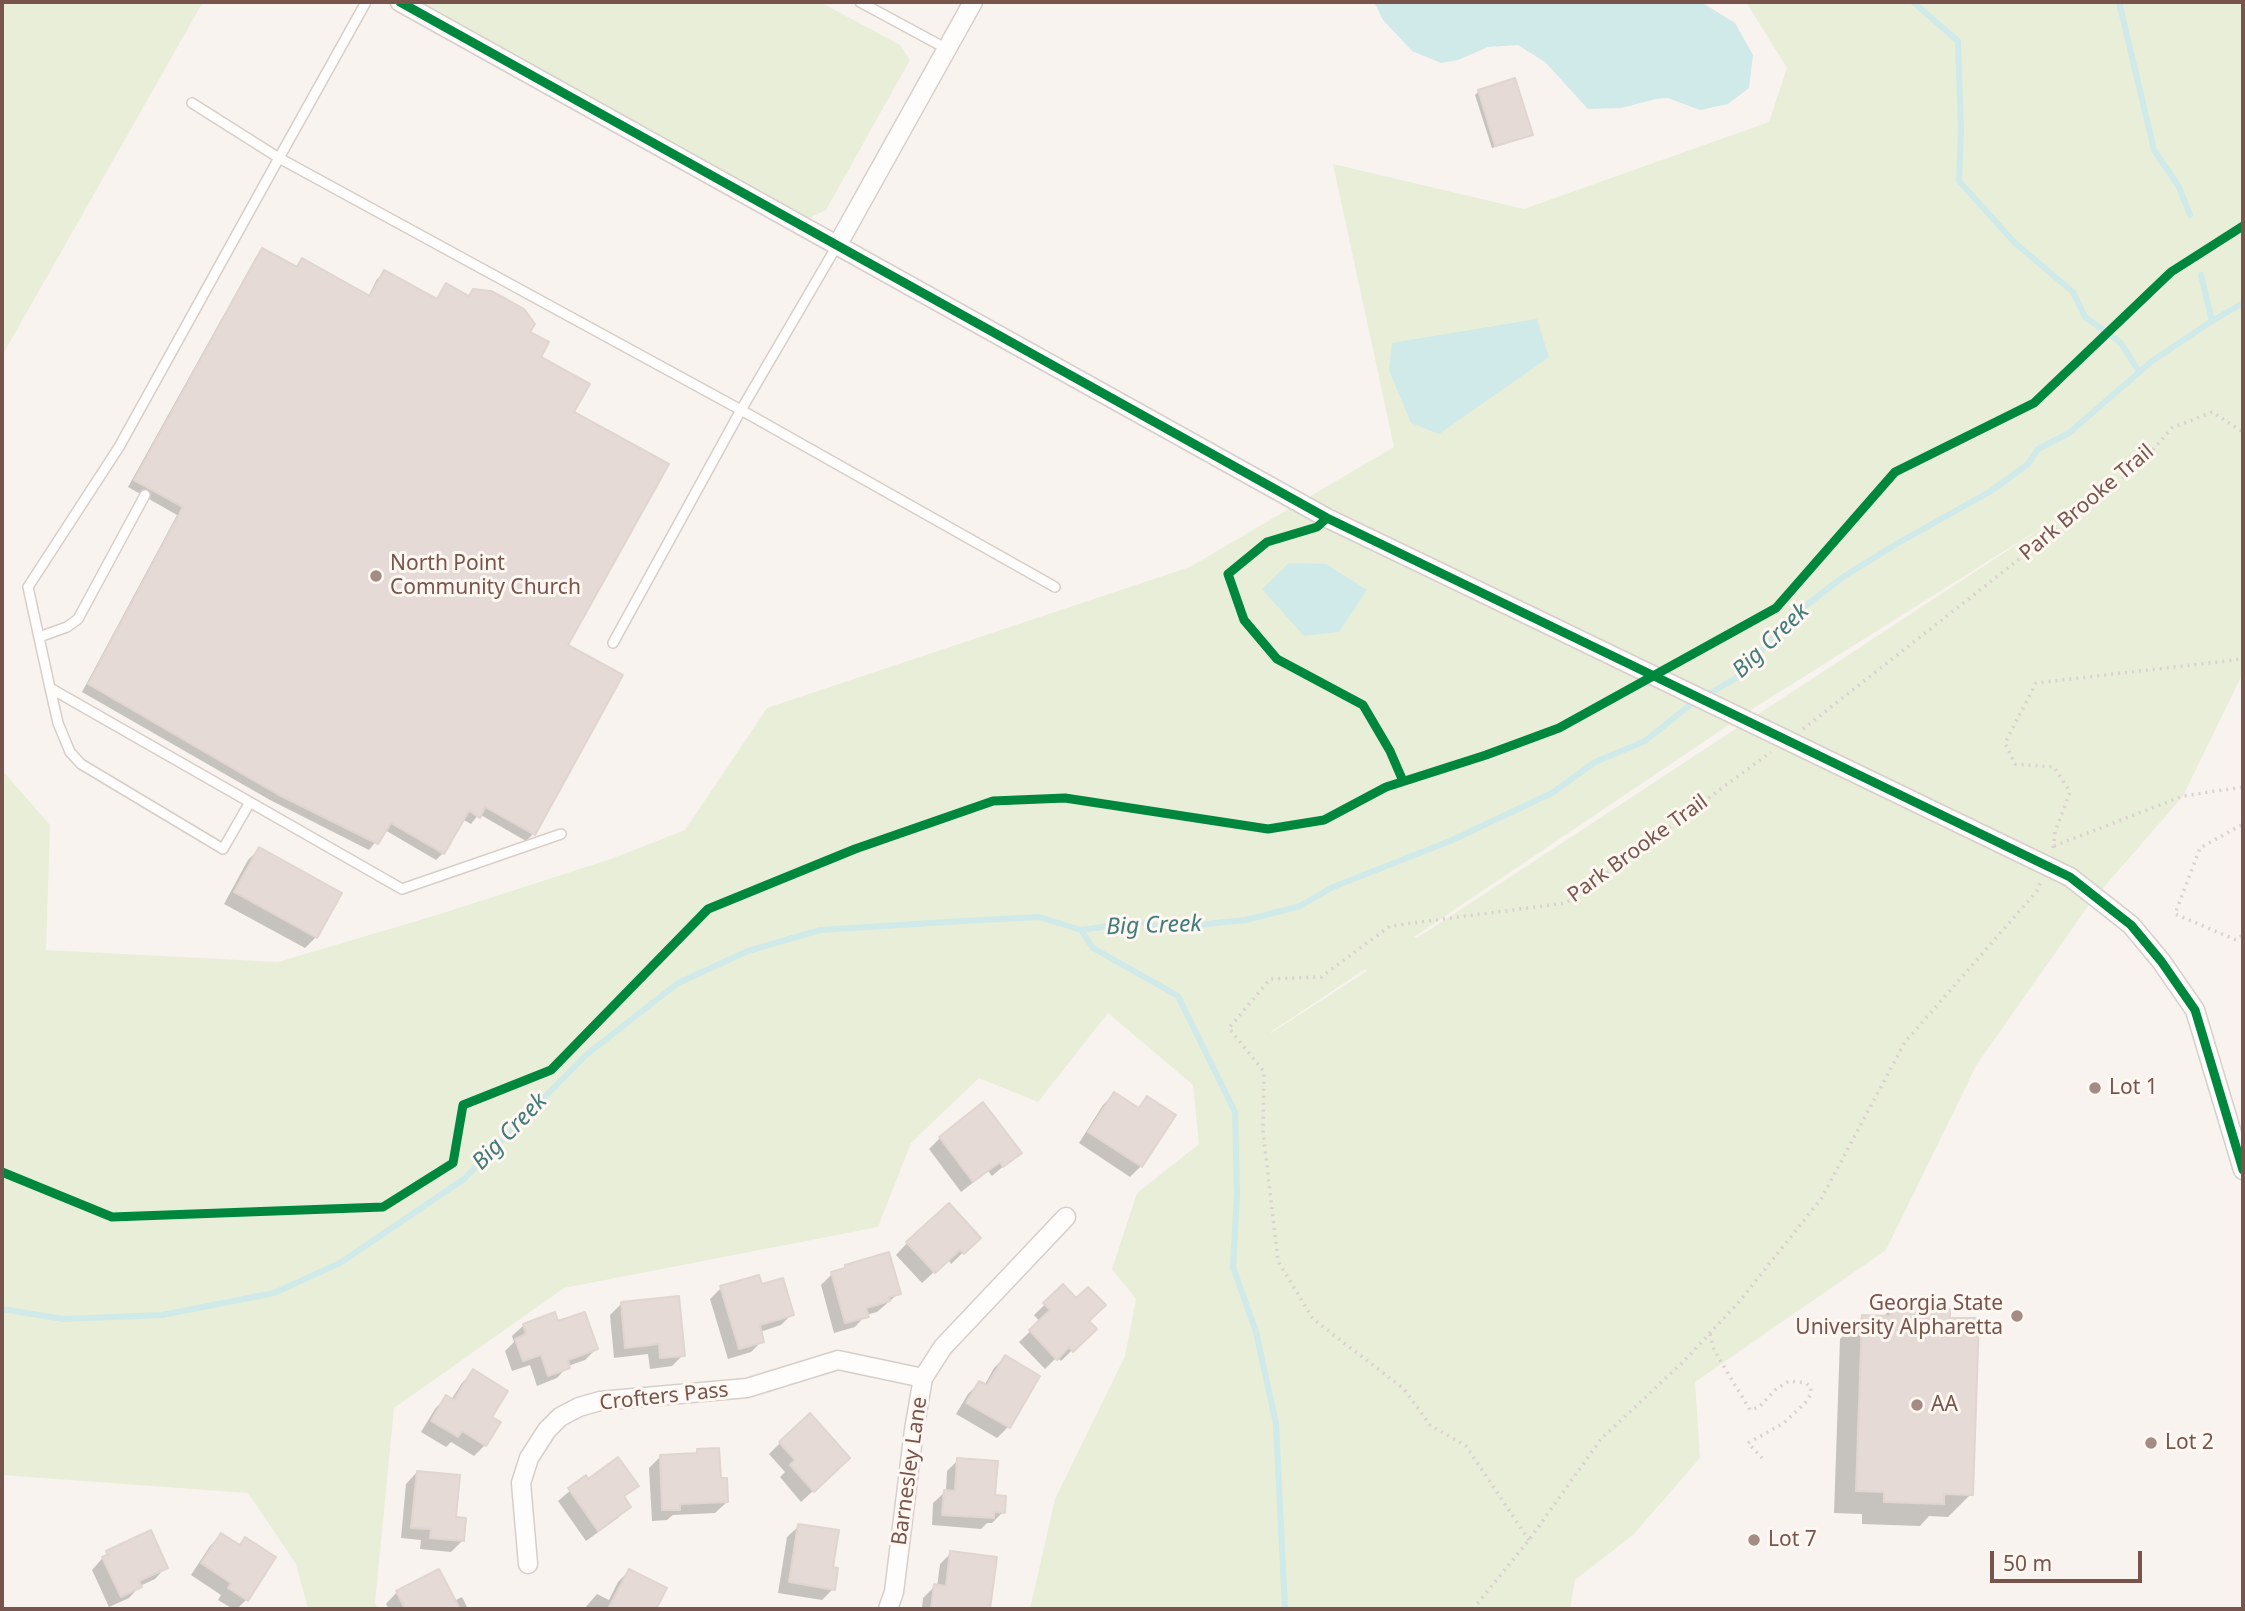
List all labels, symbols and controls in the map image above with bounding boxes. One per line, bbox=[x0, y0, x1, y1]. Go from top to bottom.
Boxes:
street label: Park Brooke Trail bbox=[2015, 440, 2159, 566]
place label: North Point Community Church bbox=[390, 551, 581, 601]
marker: North Point Community Church bbox=[368, 568, 384, 584]
water label: Big Creek bbox=[1727, 598, 1815, 684]
street label: Park Brooke Trail bbox=[1563, 790, 1713, 908]
water label: Big Creek bbox=[1106, 911, 1202, 941]
place label: Lot 1 bbox=[2109, 1075, 2158, 1101]
marker: Lot 1 bbox=[2087, 1080, 2103, 1096]
water label: Big Creek bbox=[467, 1088, 553, 1176]
place label: Georgia State University Alpharetta bbox=[1795, 1291, 2003, 1341]
marker: Georgia State University Alpharetta bbox=[2009, 1308, 2025, 1324]
street label: Crofters Pass bbox=[598, 1378, 730, 1416]
place label: AA bbox=[1931, 1392, 1958, 1418]
street label: Barnesley Lane bbox=[887, 1395, 933, 1547]
marker: AA bbox=[1909, 1397, 1925, 1413]
place label: Lot 2 bbox=[2165, 1430, 2214, 1456]
marker: Lot 2 bbox=[2143, 1435, 2159, 1451]
place label: Lot 7 bbox=[1768, 1527, 1817, 1553]
marker: Lot 7 bbox=[1746, 1532, 1762, 1548]
scale bar bbox=[1993, 1538, 2145, 1582]
text: 50 m bbox=[2003, 1549, 2052, 1577]

